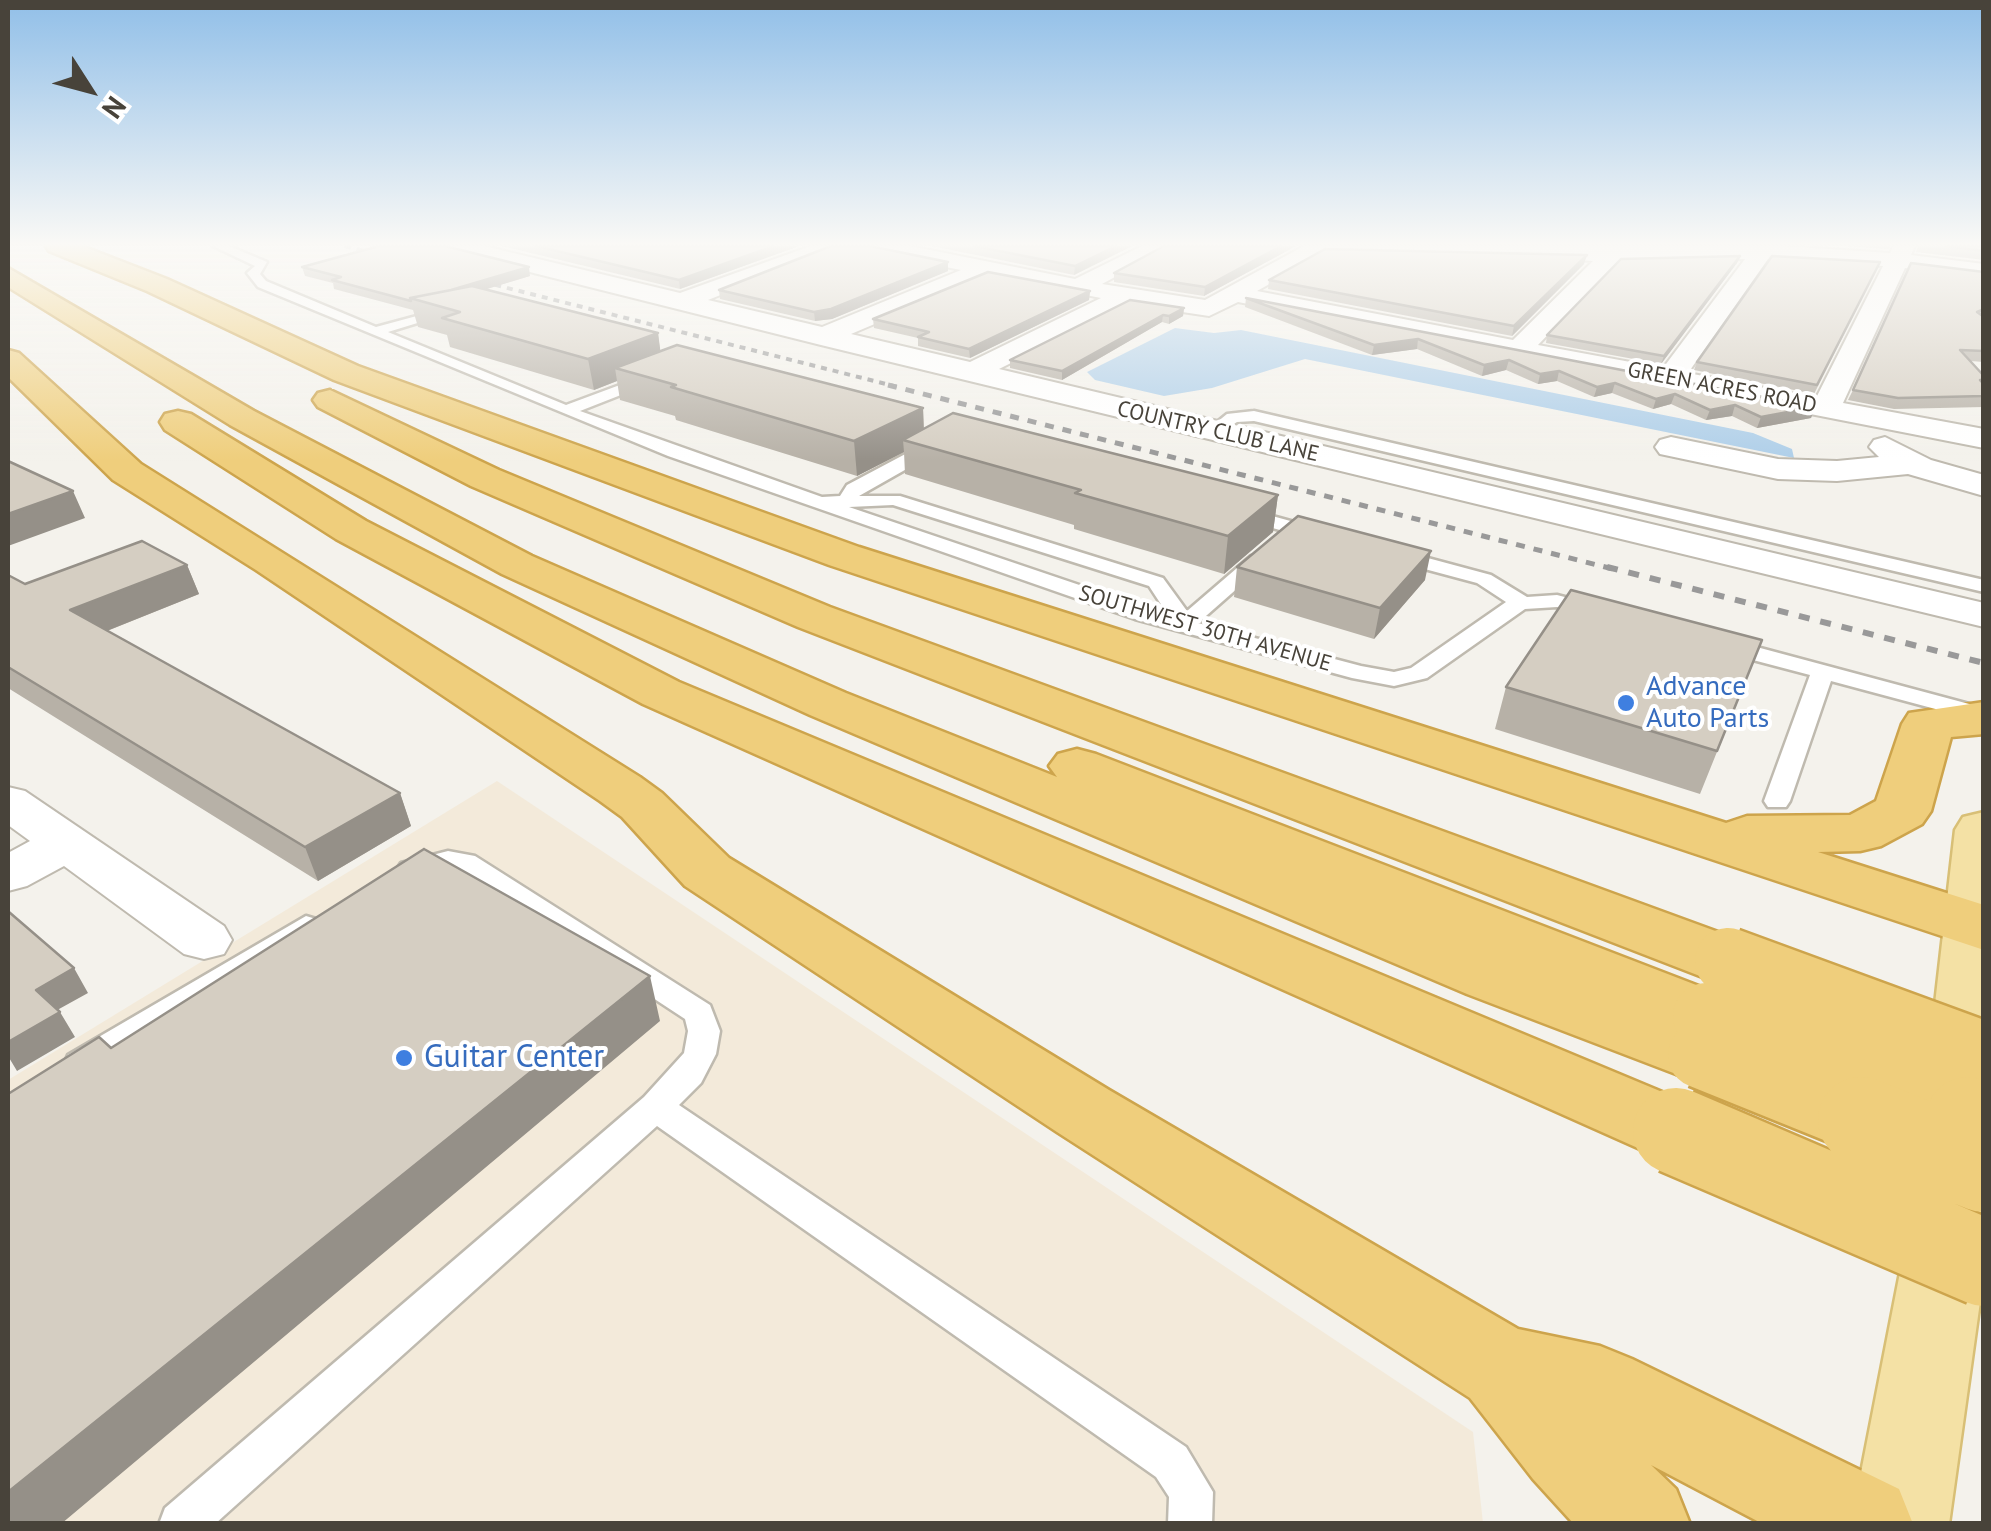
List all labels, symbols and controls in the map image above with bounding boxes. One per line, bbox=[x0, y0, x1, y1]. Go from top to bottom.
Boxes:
north arrow bbox=[40, 40, 140, 140]
text: N bbox=[94, 90, 135, 126]
street label: GREEN ACRES ROAD bbox=[1625, 357, 1819, 419]
street label: COUNTRY CLUB LANE bbox=[1115, 396, 1321, 468]
street label: SOUTHWEST 30TH AVENUE bbox=[1076, 580, 1334, 678]
place label: Advance Auto Parts bbox=[1646, 670, 1769, 736]
marker: Advance Auto Parts bbox=[1615, 692, 1637, 714]
place label: Guitar Center bbox=[424, 1039, 604, 1077]
marker: Guitar Center bbox=[393, 1047, 415, 1069]

